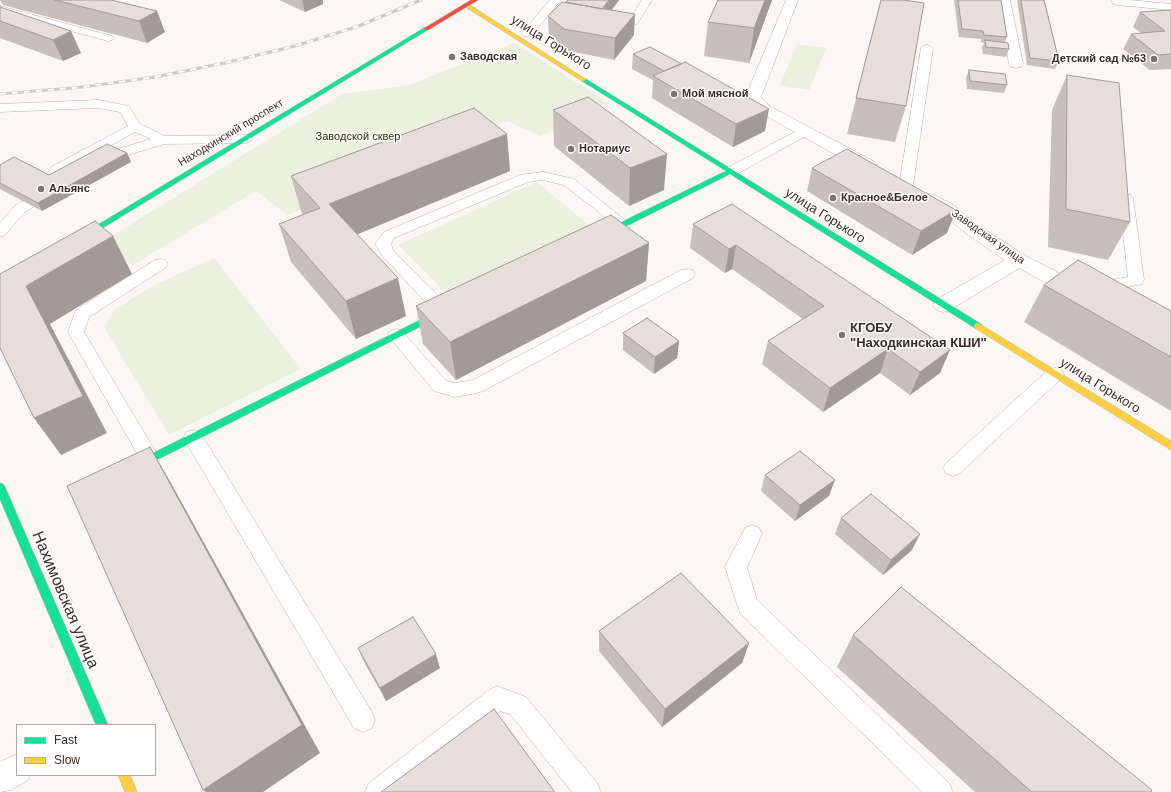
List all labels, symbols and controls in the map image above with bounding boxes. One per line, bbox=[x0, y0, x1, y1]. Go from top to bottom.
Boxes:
street label: улица Горького bbox=[508, 12, 594, 74]
place label: Заводская bbox=[460, 50, 517, 64]
marker: Заводская bbox=[447, 52, 457, 62]
place label: Детский сад №63 bbox=[1052, 52, 1146, 66]
marker: Детский сад №63 bbox=[1149, 54, 1159, 64]
place label: Мой мясной bbox=[682, 87, 748, 101]
marker: Мой мясной bbox=[669, 89, 679, 99]
street label: Находкинский проспект bbox=[176, 96, 286, 170]
park label: Заводской сквер bbox=[316, 130, 400, 144]
place label: Нотариус bbox=[579, 142, 630, 156]
marker: Нотариус bbox=[566, 144, 576, 154]
place label: Альянс bbox=[49, 182, 90, 196]
marker: Альянс bbox=[36, 184, 46, 194]
street label: улица Горького bbox=[782, 185, 868, 247]
place label: Красное&Белое bbox=[841, 191, 928, 205]
marker: Красное&Белое bbox=[828, 193, 838, 203]
street label: Заводская улица bbox=[949, 207, 1027, 267]
place label: КГОБУ "Находкинская КШИ" bbox=[850, 320, 987, 351]
marker: КГОБУ "Находкинская КШИ" bbox=[837, 330, 847, 340]
street label: улица Горького bbox=[1057, 355, 1143, 417]
street label: Нахимовская улица bbox=[27, 529, 103, 671]
legend bbox=[16, 724, 156, 776]
text: Fast bbox=[54, 733, 77, 747]
text: Slow bbox=[54, 753, 80, 767]

